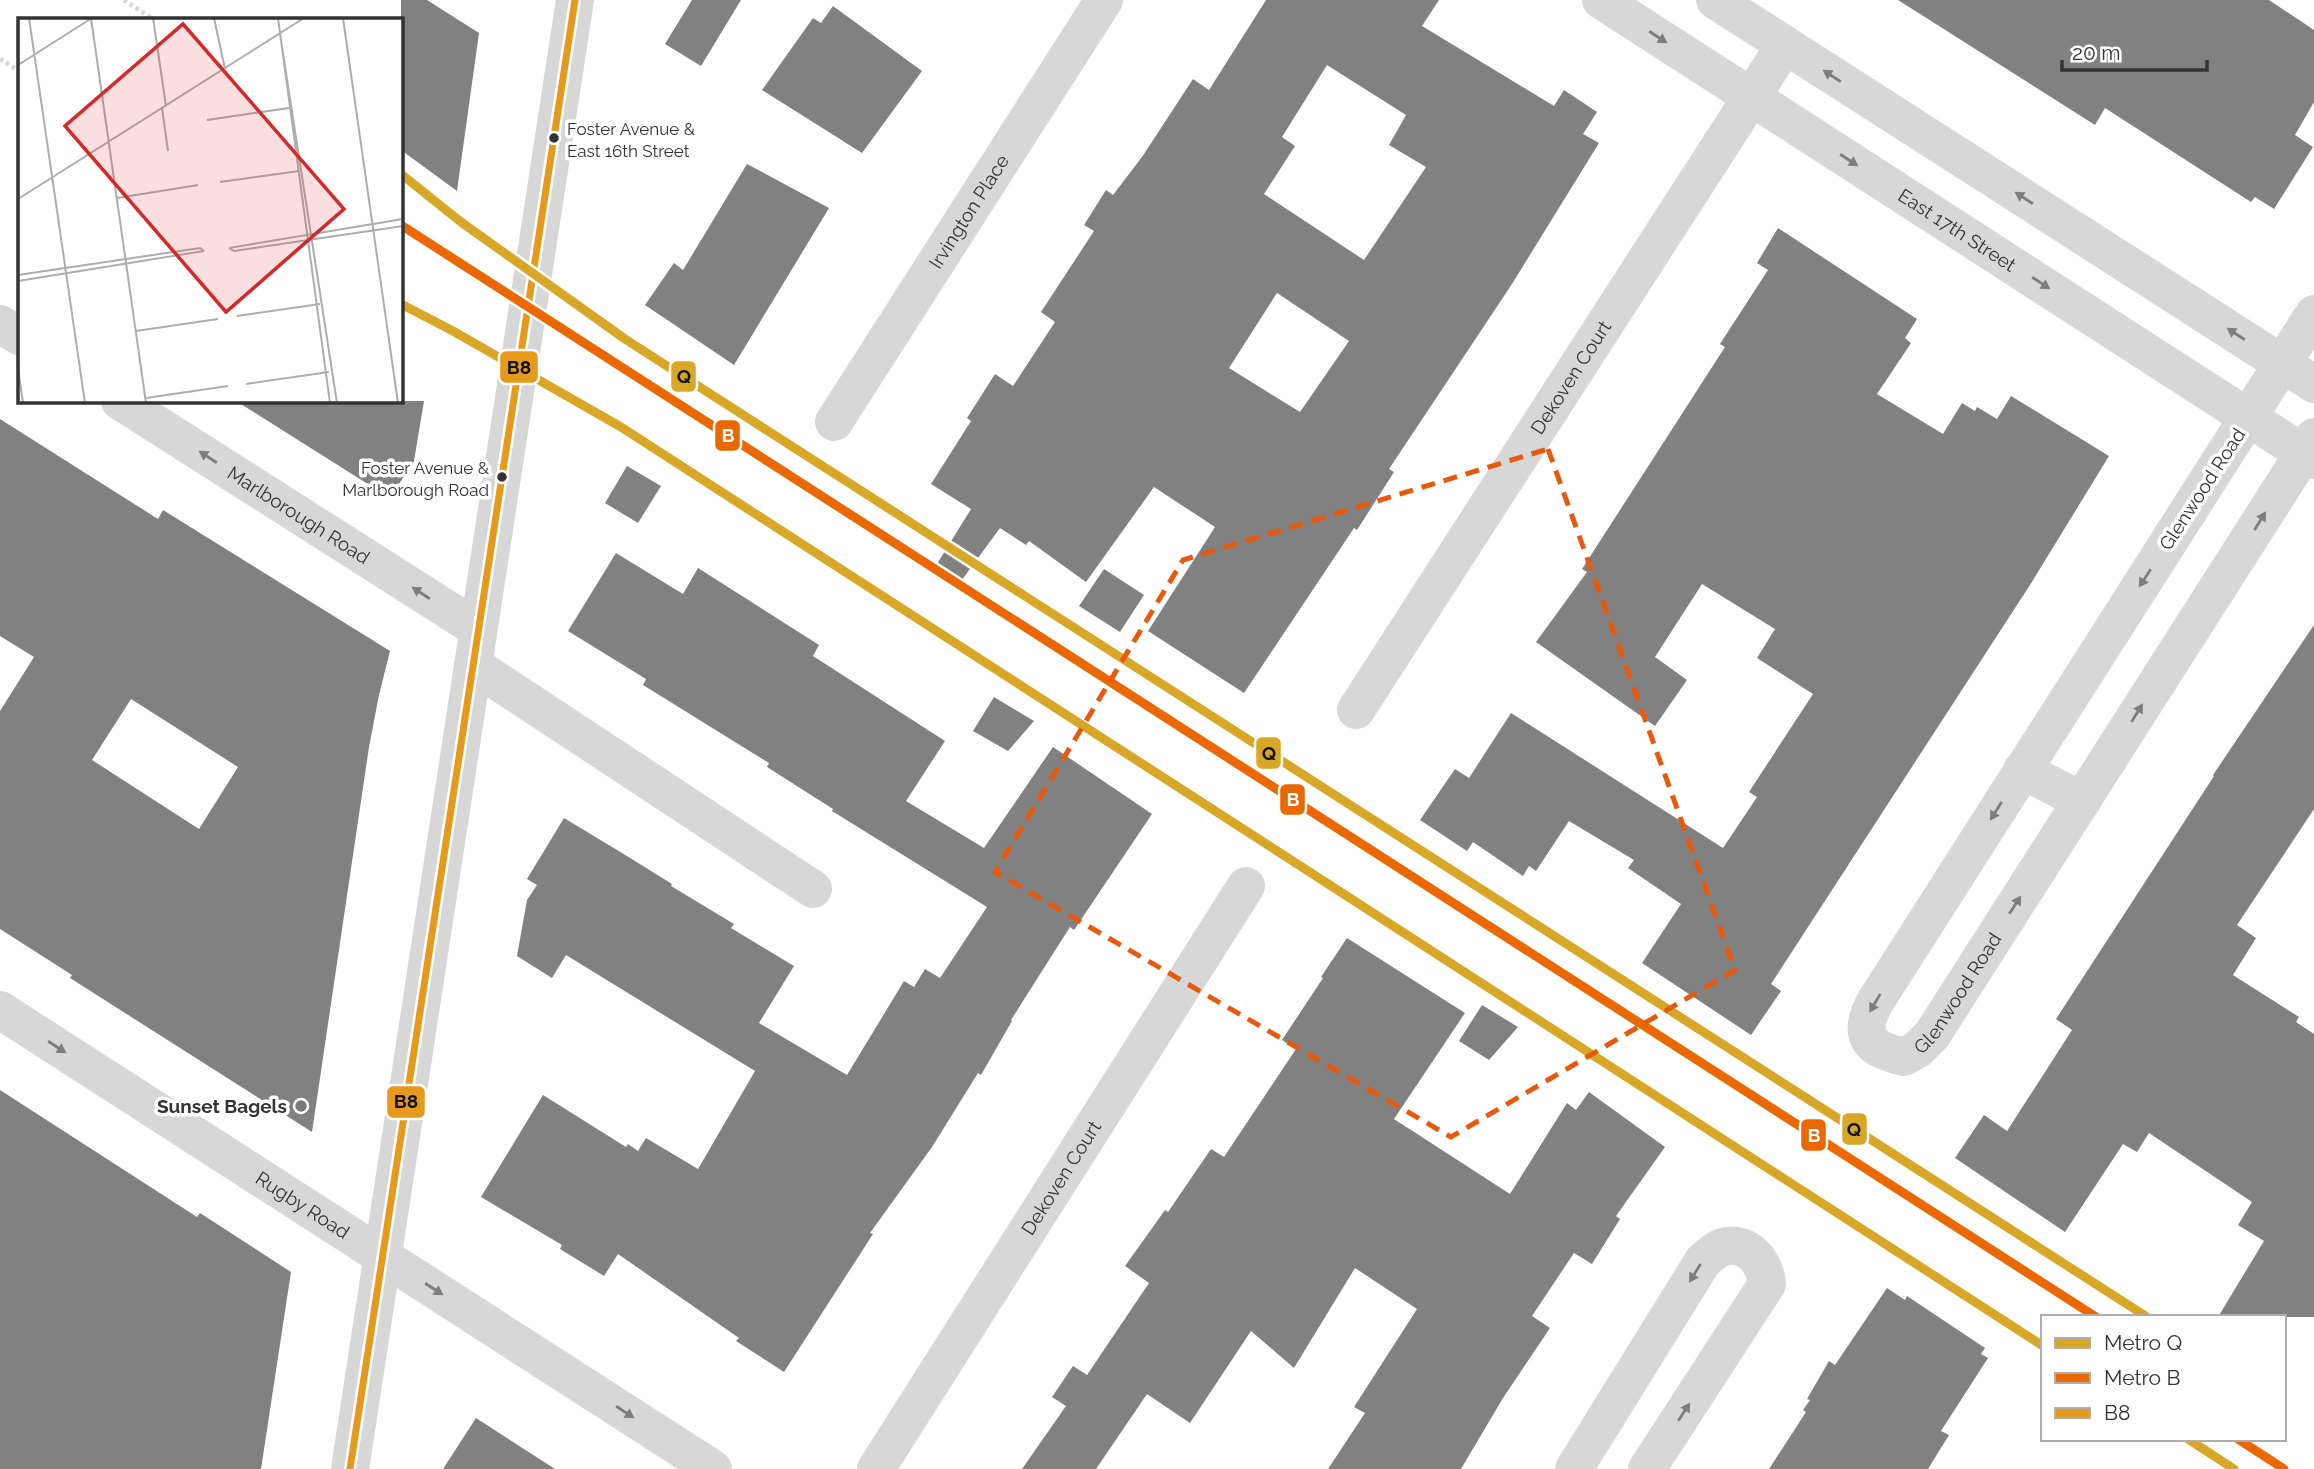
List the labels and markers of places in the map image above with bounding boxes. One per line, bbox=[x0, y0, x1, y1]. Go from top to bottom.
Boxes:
place label: Foster Avenue & East 16th Street bbox=[567, 119, 696, 161]
marker: Foster Avenue & East 16th Street bbox=[547, 131, 561, 145]
place label: Foster Avenue & Marlborough Road bbox=[342, 458, 490, 500]
marker: Foster Avenue & Marlborough Road bbox=[495, 470, 509, 484]
place label: Sunset Bagels bbox=[157, 1095, 287, 1117]
marker: Sunset Bagels bbox=[293, 1098, 309, 1114]

